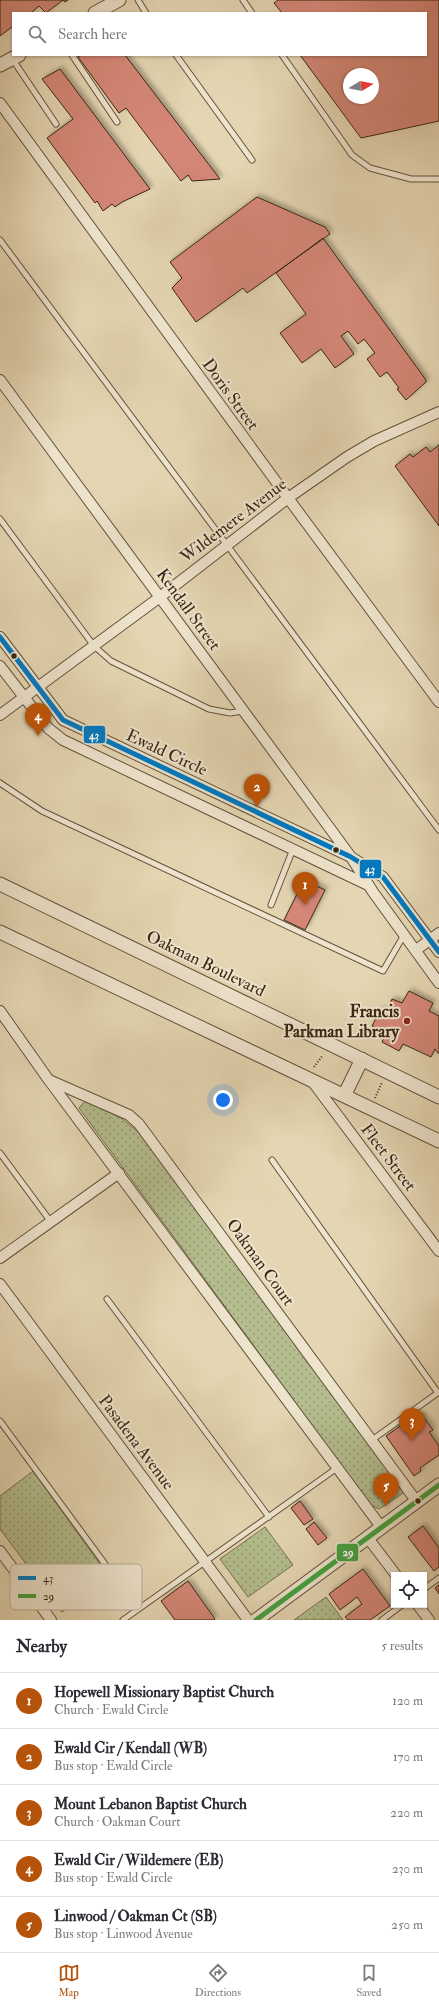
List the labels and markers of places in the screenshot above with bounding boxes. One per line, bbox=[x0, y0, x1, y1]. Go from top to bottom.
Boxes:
unlabelled marker bbox=[9, 651, 19, 661]
pin: 4 bbox=[25, 703, 51, 736]
pin: 2 bbox=[244, 774, 270, 807]
unlabelled marker bbox=[331, 845, 341, 855]
pin: 1 bbox=[292, 872, 318, 905]
place label: Francis Parkman Library bbox=[283, 1001, 400, 1043]
marker: Francis Parkman Library bbox=[402, 1016, 412, 1026]
pin: 3 bbox=[399, 1408, 425, 1441]
pin: 5 bbox=[373, 1473, 399, 1506]
unlabelled marker bbox=[413, 1496, 423, 1506]

